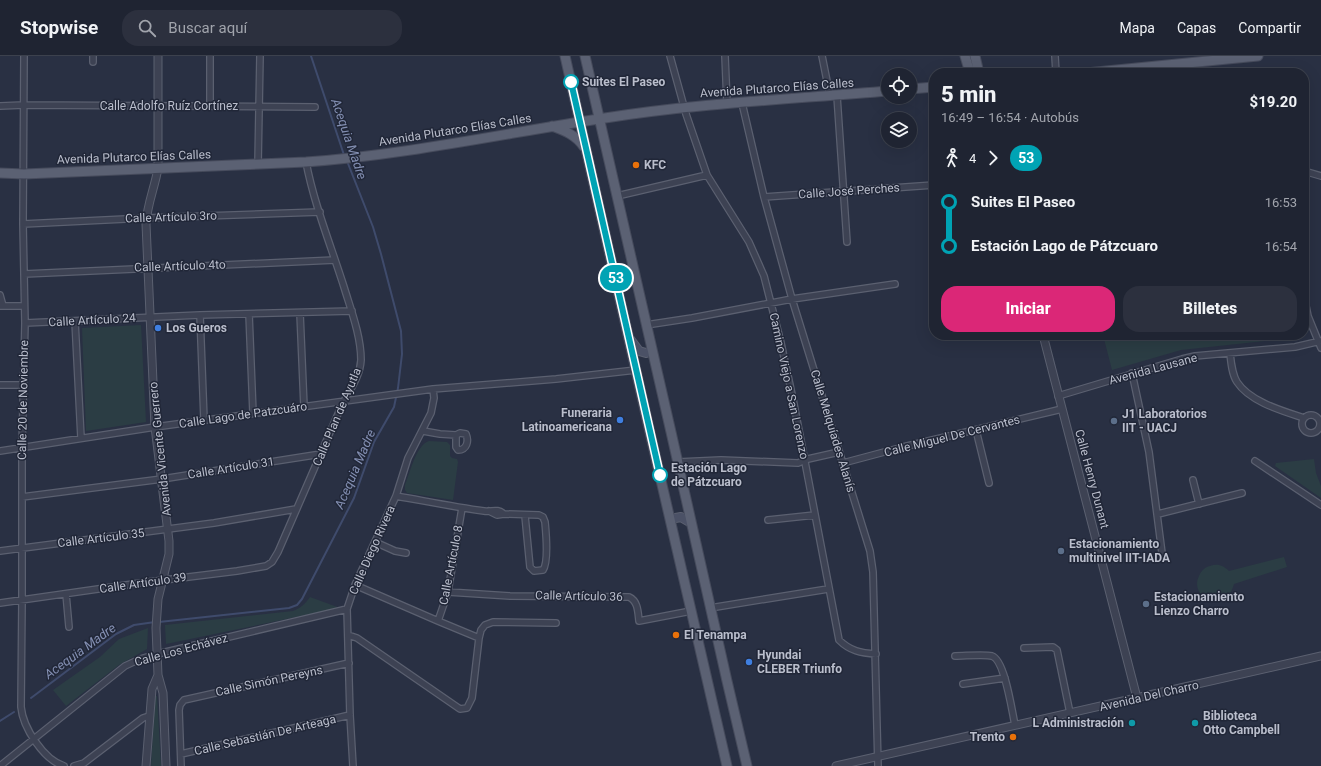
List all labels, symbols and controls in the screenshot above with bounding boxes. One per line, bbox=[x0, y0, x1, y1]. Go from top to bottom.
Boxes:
search box bbox=[122, 10, 402, 46]
text: Stopwise bbox=[20, 16, 98, 39]
icon: search bbox=[136, 17, 158, 39]
text: Buscar aquí bbox=[168, 19, 247, 37]
text: Mapa bbox=[1120, 20, 1155, 36]
text: Capas bbox=[1177, 20, 1216, 36]
text: Compartir bbox=[1238, 20, 1301, 36]
map controls bbox=[881, 68, 917, 148]
button: locate bbox=[881, 68, 917, 104]
marker: Suites El Paseo bbox=[563, 74, 579, 90]
place label: Suites El Paseo bbox=[582, 75, 666, 89]
street label: Avenida Plutarco Elías Calles bbox=[700, 76, 854, 100]
text: 5 min bbox=[941, 82, 996, 107]
text: $19.20 bbox=[1250, 93, 1297, 111]
water label: Acequia Madre bbox=[328, 96, 370, 182]
street label: Calle Adolfo Ruíz Cortínez bbox=[100, 99, 238, 113]
text: 16:49 – 16:54 · Autobús bbox=[941, 110, 1079, 125]
street label: Avenida Plutarco Elías Calles bbox=[378, 111, 532, 149]
button: layers bbox=[881, 112, 917, 148]
street label: Avenida Plutarco Elías Calles bbox=[57, 147, 211, 167]
icon: walk bbox=[941, 147, 963, 169]
icon: forward bbox=[982, 147, 1004, 169]
text: 53 bbox=[1018, 150, 1034, 166]
text: 4 bbox=[969, 151, 976, 166]
place label: KFC bbox=[644, 158, 666, 172]
marker: KFC bbox=[631, 160, 641, 170]
street label: Calle José Perches bbox=[798, 180, 900, 202]
text: Suites El Paseo bbox=[971, 193, 1075, 211]
text: 16:53 bbox=[1265, 195, 1297, 210]
street label: Calle Artículo 3ro bbox=[125, 208, 217, 226]
text: Estación Lago de Pátzcuaro bbox=[971, 237, 1158, 255]
text: 16:54 bbox=[1265, 239, 1297, 254]
street label: Calle Artículo 4to bbox=[134, 257, 226, 275]
line badge: 53 bbox=[598, 265, 634, 291]
text: 53 bbox=[608, 270, 624, 286]
button: Iniciar bbox=[941, 286, 1115, 332]
button: Billetes bbox=[1123, 286, 1297, 332]
street label: Calle Artículo 24 bbox=[48, 311, 136, 329]
street label: Camino Viejo a San Lorenzo bbox=[767, 311, 811, 461]
place label: Los Gueros bbox=[166, 321, 227, 335]
marker: Los Gueros bbox=[153, 323, 163, 333]
street label: Calle 20 de Noviembre bbox=[15, 340, 31, 460]
street label: Avenida Lausane bbox=[1107, 350, 1199, 388]
street label: Calle Plan de Ayutla bbox=[310, 366, 364, 468]
street label: Calle Melquíades Alanís bbox=[808, 368, 858, 494]
street label: Avenida Vicente Guerrero bbox=[146, 381, 174, 517]
street label: Calle Lago de Patzcuáro bbox=[178, 399, 308, 431]
place label: Funeraria Latinoamericana bbox=[522, 406, 613, 434]
place label: J1 Laboratorios IIT - UACJ bbox=[1122, 407, 1207, 435]
street label: Calle Miguel De Cervantes bbox=[883, 412, 1021, 460]
marker: Funeraria Latinoamericana bbox=[615, 415, 625, 425]
marker: J1 Laboratorios IIT - UACJ bbox=[1109, 416, 1119, 426]
water label: Acequia Madre bbox=[331, 427, 379, 512]
street label: Calle Henry Dunant bbox=[1072, 428, 1112, 530]
street label: Calle Artículo 31 bbox=[187, 454, 275, 482]
place label: Estación Lago de Pátzcuaro bbox=[671, 461, 747, 489]
marker: Estación Lago de Pátzcuaro bbox=[652, 467, 668, 483]
street label: Calle Diego Rivera bbox=[346, 503, 398, 597]
street label: Calle Artículo 8 bbox=[436, 524, 466, 606]
street label: Calle Artículo 35 bbox=[57, 526, 146, 550]
place label: Estacionamiento multinivel IIT-IADA bbox=[1069, 537, 1171, 565]
marker: Estacionamiento multinivel IIT-IADA bbox=[1056, 546, 1066, 556]
street label: Calle Artículo 39 bbox=[99, 570, 187, 596]
street label: Calle Artículo 36 bbox=[535, 588, 623, 604]
place label: Estacionamiento Lienzo Charro bbox=[1154, 590, 1244, 618]
marker: Estacionamiento Lienzo Charro bbox=[1141, 599, 1151, 609]
water label: Acequia Madre bbox=[41, 620, 119, 683]
place label: El Tenampa bbox=[684, 628, 747, 642]
marker: El Tenampa bbox=[671, 630, 681, 640]
street label: Calle Los Echávez bbox=[133, 631, 229, 669]
place label: Hyundai CLEBER Triunfo bbox=[757, 648, 842, 676]
marker: Hyundai CLEBER Triunfo bbox=[744, 657, 754, 667]
street label: Calle Simón Pereyns bbox=[214, 663, 324, 699]
street label: Avenida Del Charro bbox=[1098, 678, 1200, 714]
place label: Biblioteca Otto Campbell bbox=[1203, 709, 1280, 737]
street label: Calle Sebastián De Arteaga bbox=[193, 712, 337, 758]
place label: L Administración bbox=[1032, 716, 1124, 730]
marker: L Administración bbox=[1127, 718, 1137, 728]
marker: Biblioteca Otto Campbell bbox=[1190, 718, 1200, 728]
place label: Trento bbox=[970, 730, 1005, 744]
marker: Trento bbox=[1008, 732, 1018, 742]

